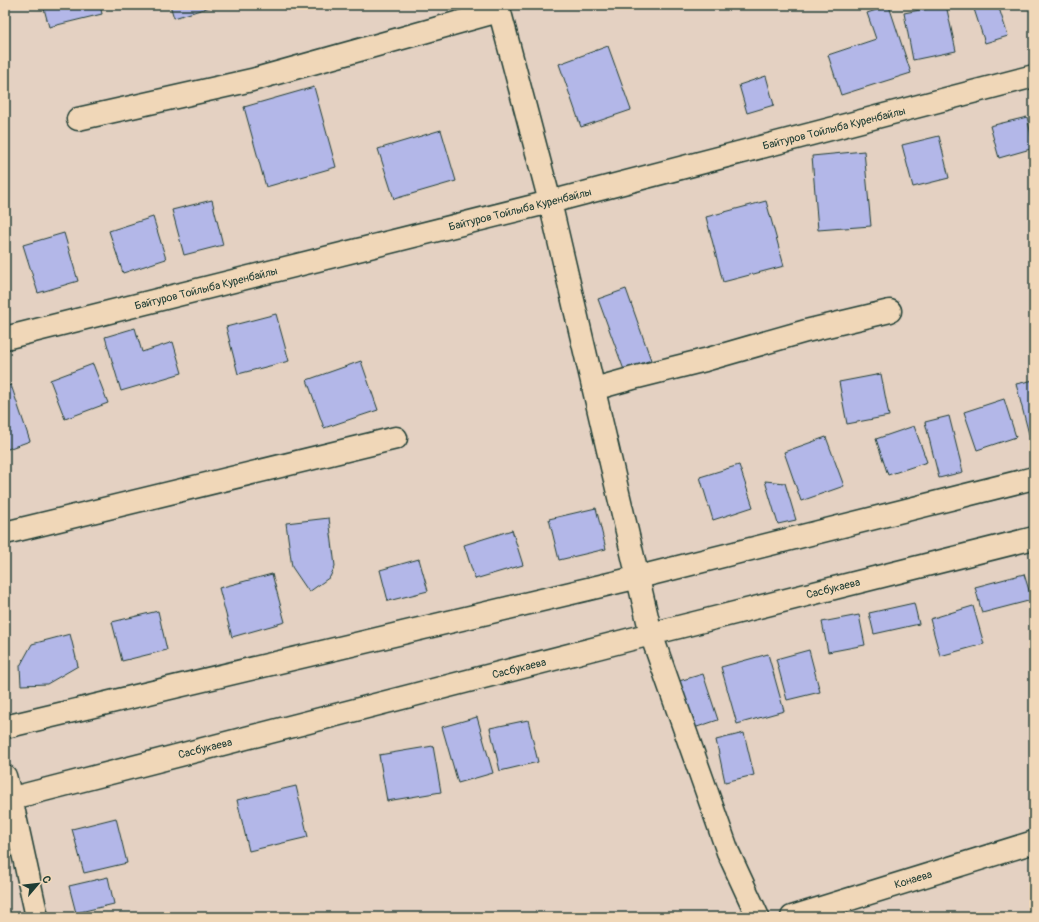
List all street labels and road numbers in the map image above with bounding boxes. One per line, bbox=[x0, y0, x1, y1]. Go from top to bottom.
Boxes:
street label: Байтуров Тойлыба Куренбайлы bbox=[761, 104, 907, 153]
street label: Байтуров Тойлыба Куренбайлы bbox=[447, 185, 593, 234]
street label: Байтуров Тойлыба Куренбайлы bbox=[133, 264, 279, 313]
street label: Сасбукаева bbox=[805, 575, 861, 601]
street label: Сасбукаева bbox=[491, 655, 547, 681]
street label: Сасбукаева bbox=[177, 735, 233, 761]
street label: Конаева bbox=[893, 868, 934, 891]

